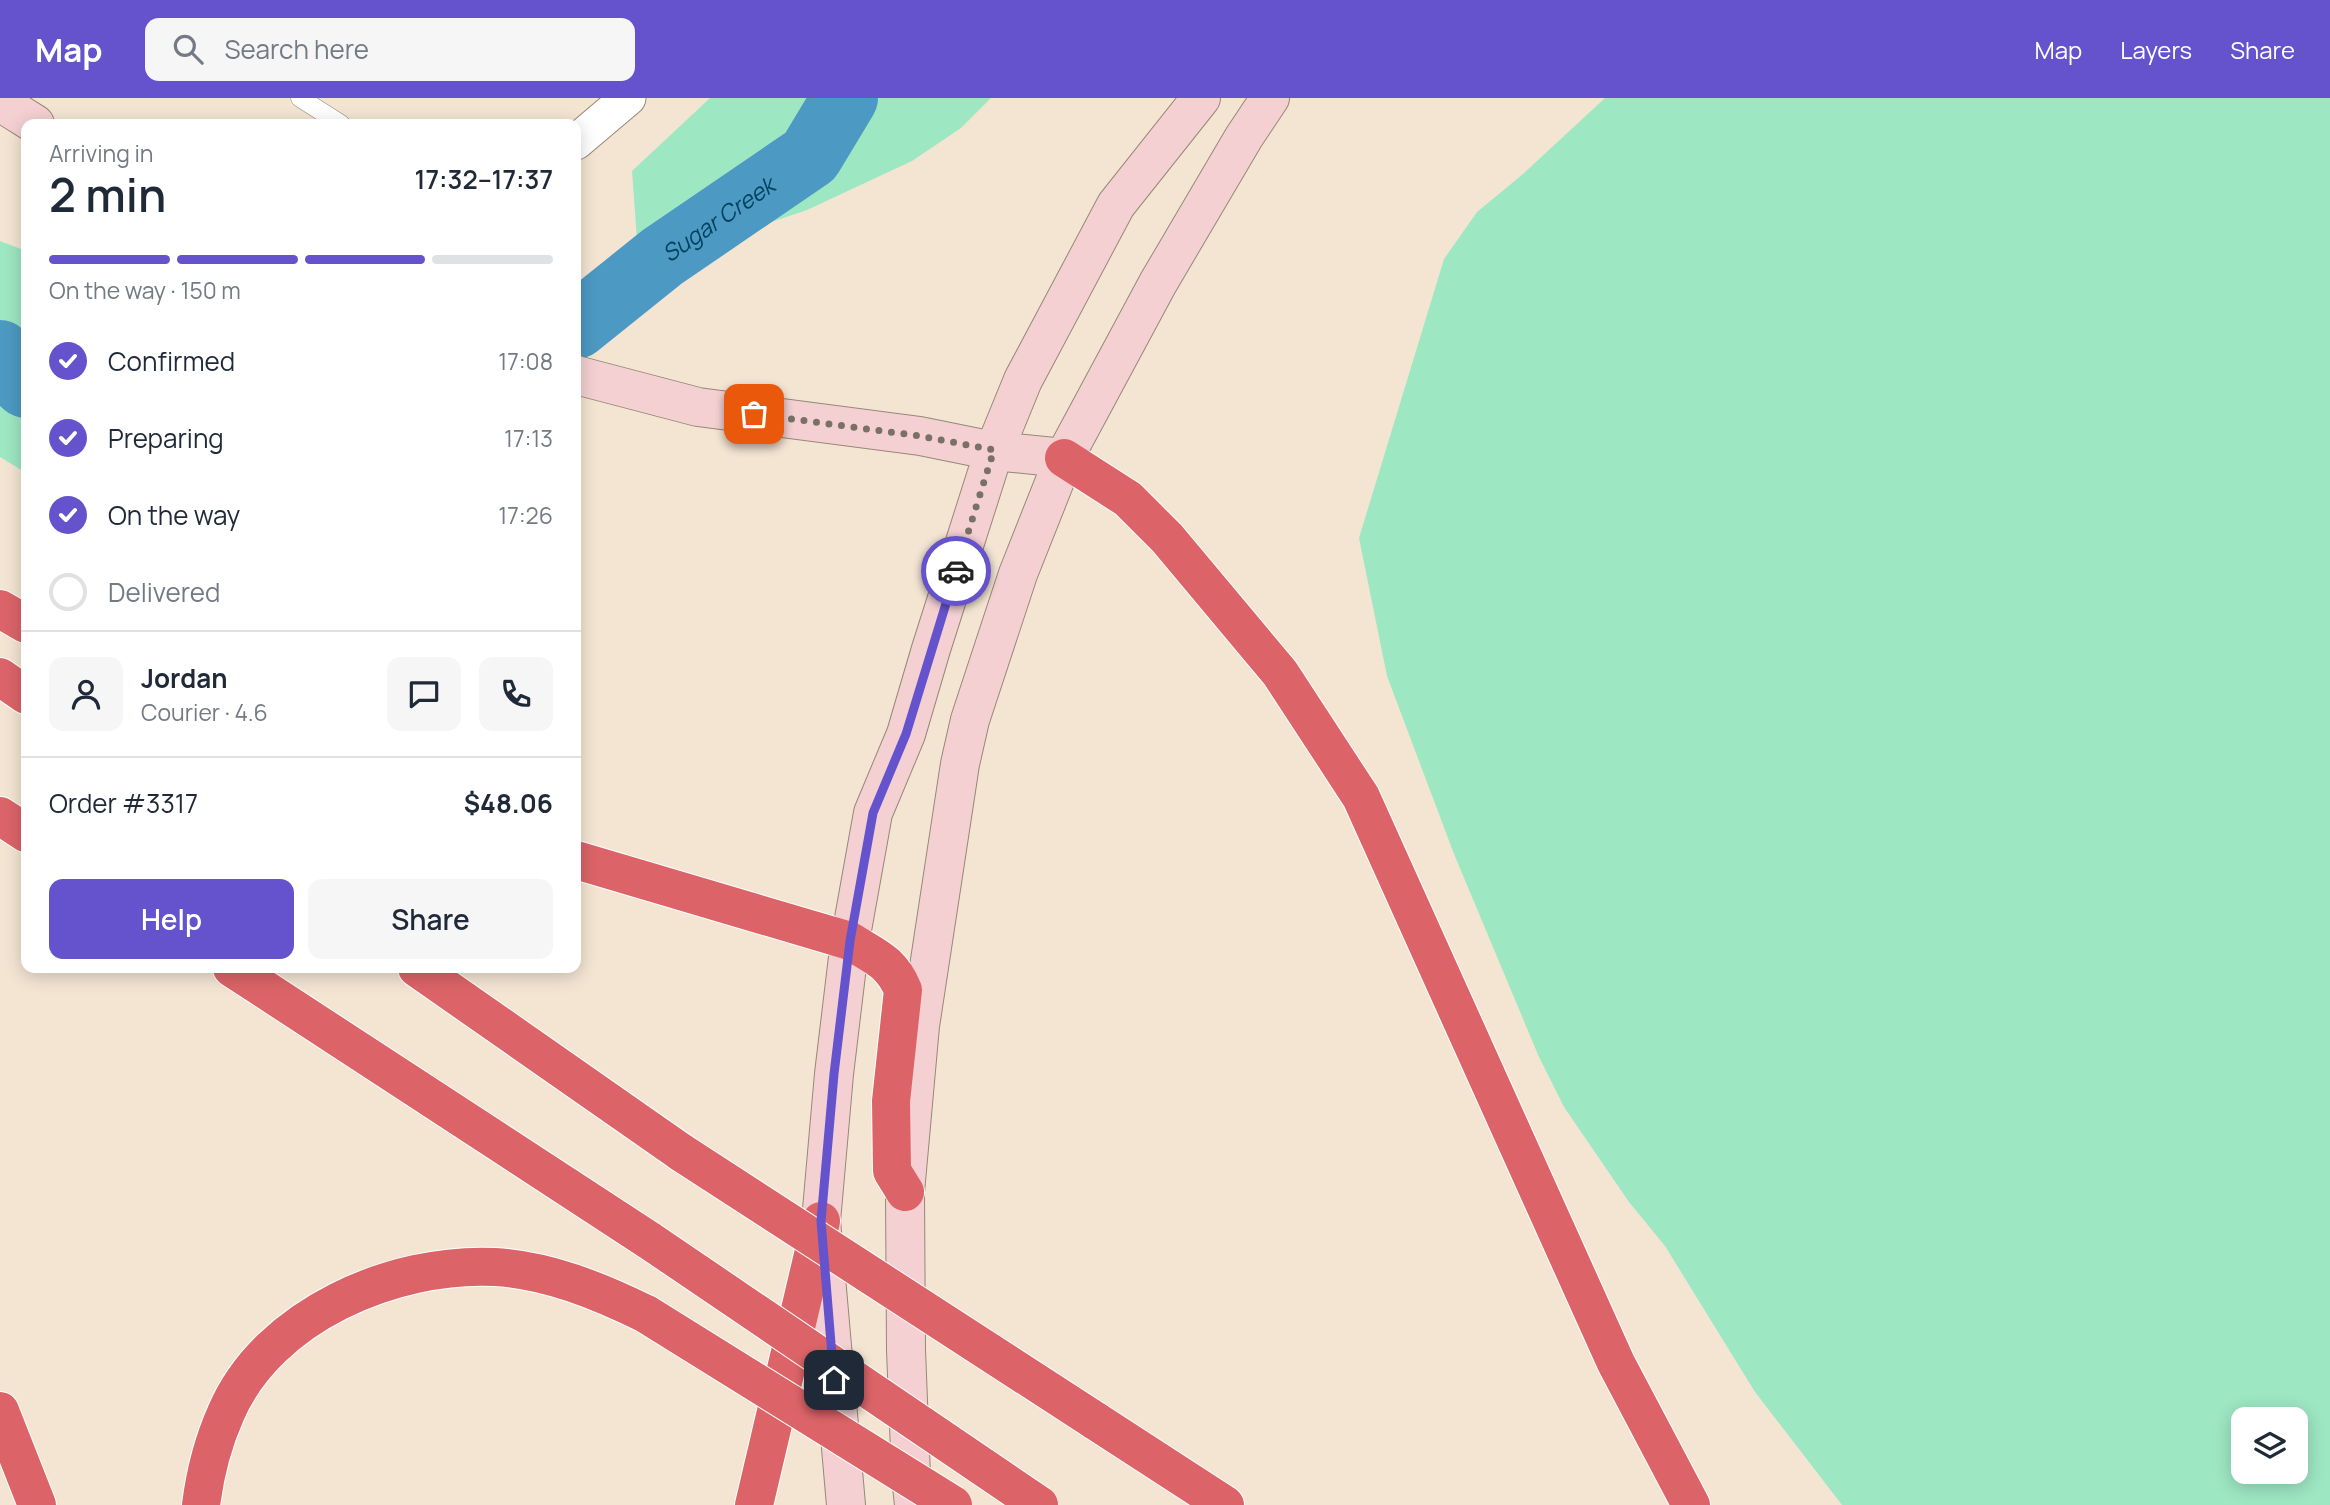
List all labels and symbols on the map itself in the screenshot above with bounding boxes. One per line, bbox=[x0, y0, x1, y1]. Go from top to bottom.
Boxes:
water label: Sugar Creek bbox=[655, 167, 784, 269]
pin bbox=[724, 384, 784, 444]
courier bbox=[921, 536, 991, 606]
pin bbox=[804, 1350, 864, 1410]

